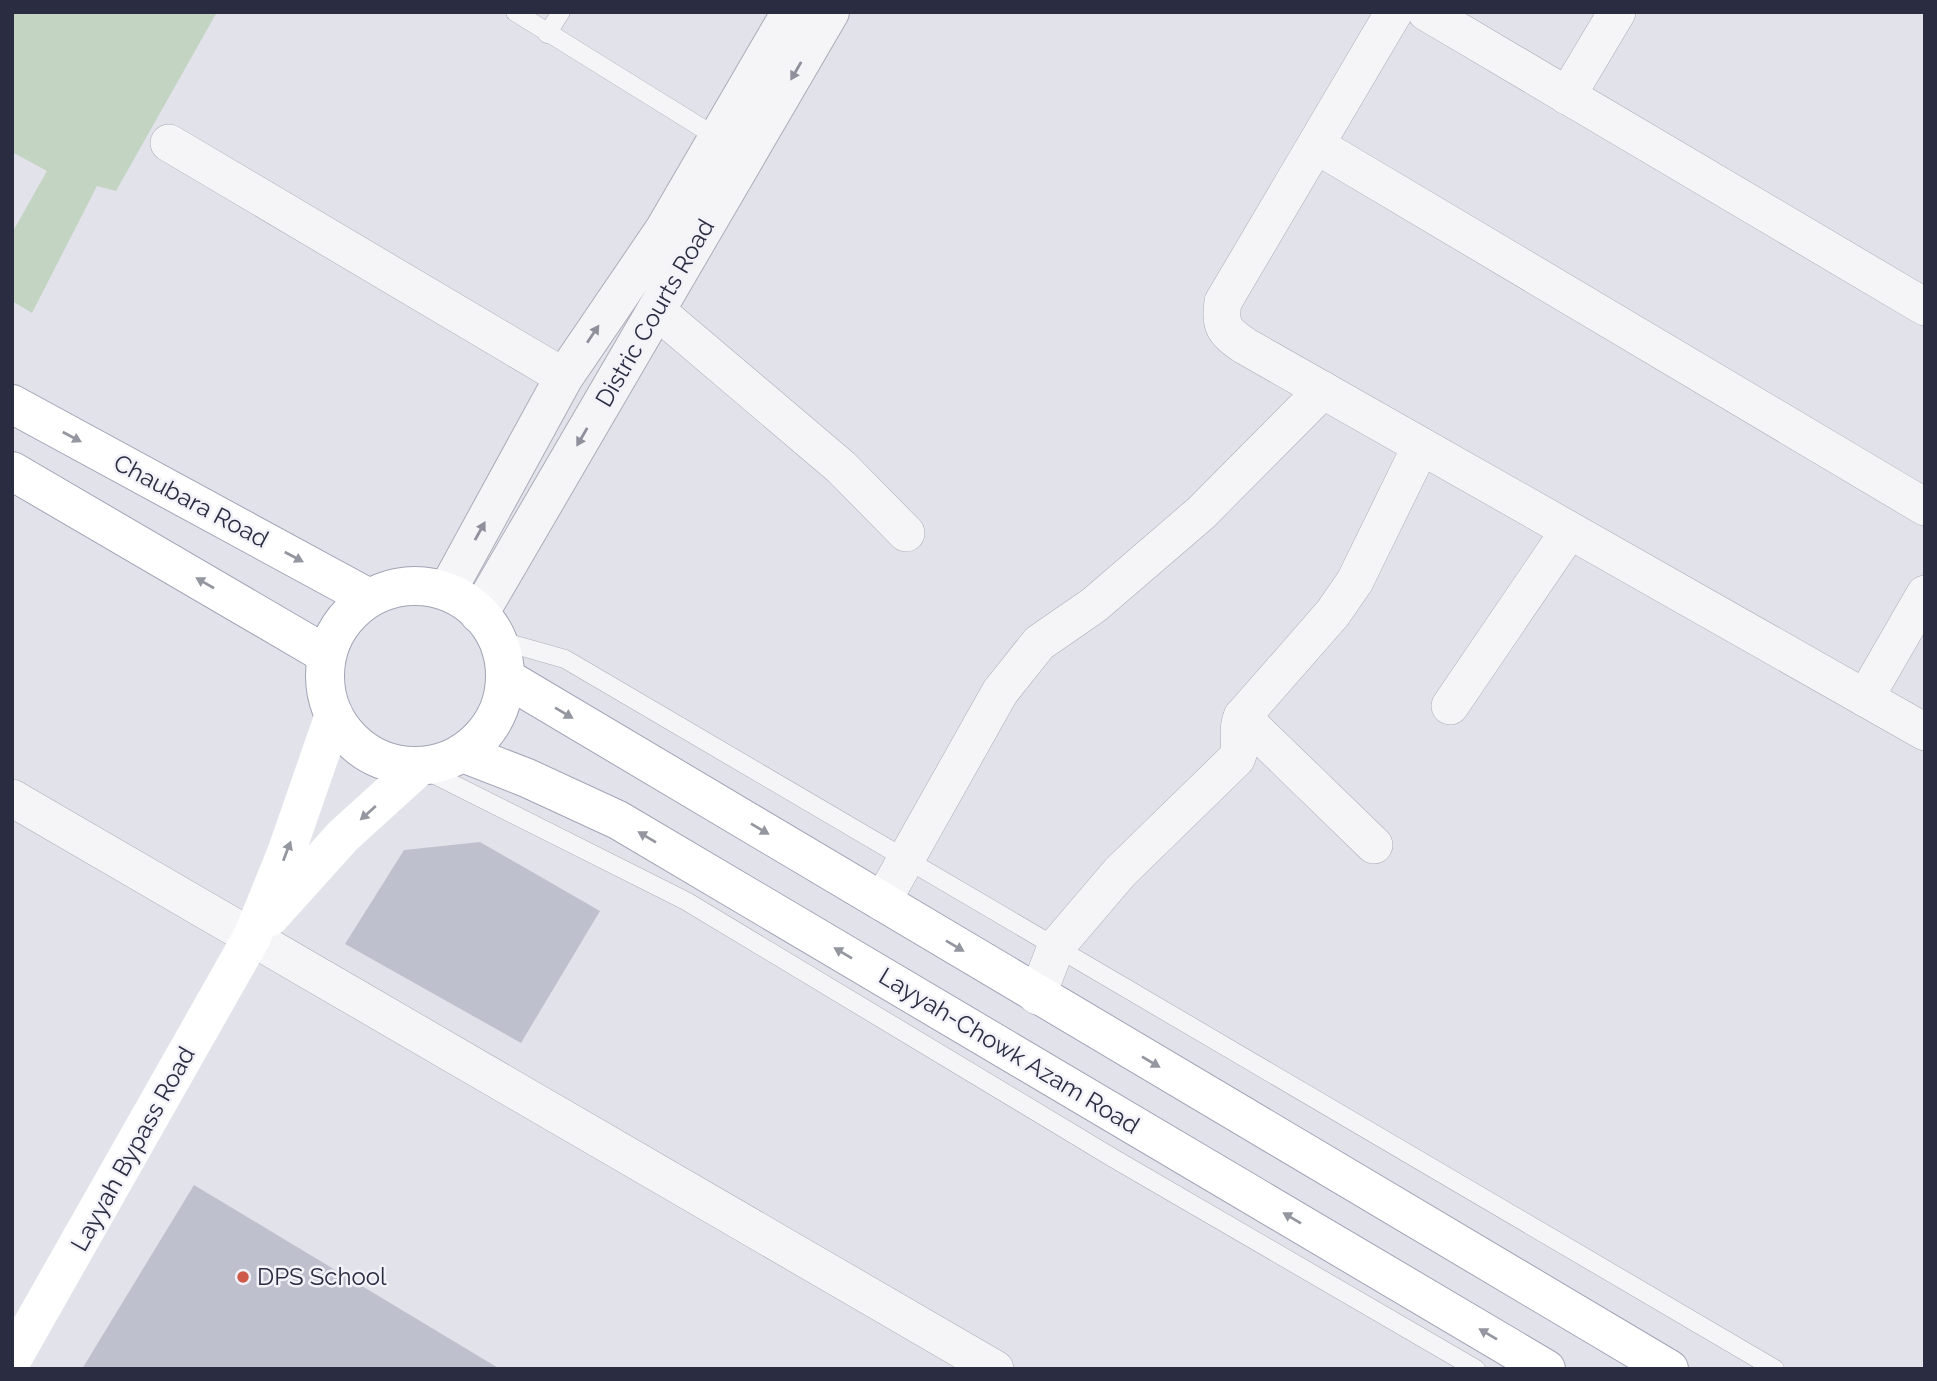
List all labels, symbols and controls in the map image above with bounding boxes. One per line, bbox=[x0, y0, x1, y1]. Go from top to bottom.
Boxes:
one-way arrow bbox=[790, 62, 802, 81]
street label: Distric Courts Road bbox=[589, 214, 720, 412]
one-way arrow bbox=[586, 325, 599, 344]
one-way arrow bbox=[576, 427, 588, 446]
one-way arrow bbox=[62, 431, 82, 443]
street label: Chaubara Road bbox=[109, 448, 273, 553]
one-way arrow bbox=[474, 522, 486, 541]
one-way arrow bbox=[284, 551, 304, 563]
one-way arrow bbox=[195, 577, 214, 590]
one-way arrow bbox=[555, 707, 574, 719]
one-way arrow bbox=[359, 805, 377, 821]
one-way arrow bbox=[750, 823, 769, 836]
one-way arrow bbox=[637, 832, 657, 844]
one-way arrow bbox=[281, 840, 292, 861]
one-way arrow bbox=[946, 940, 965, 952]
one-way arrow bbox=[833, 947, 852, 959]
street label: Layyah-Chowk Azam Road bbox=[874, 961, 1145, 1140]
street label: Layyah Bypass Road bbox=[64, 1042, 201, 1256]
one-way arrow bbox=[1141, 1056, 1160, 1069]
one-way arrow bbox=[1282, 1212, 1301, 1225]
place label: DPS School bbox=[257, 1262, 387, 1291]
marker: DPS School bbox=[235, 1269, 251, 1285]
one-way arrow bbox=[1478, 1328, 1497, 1340]

